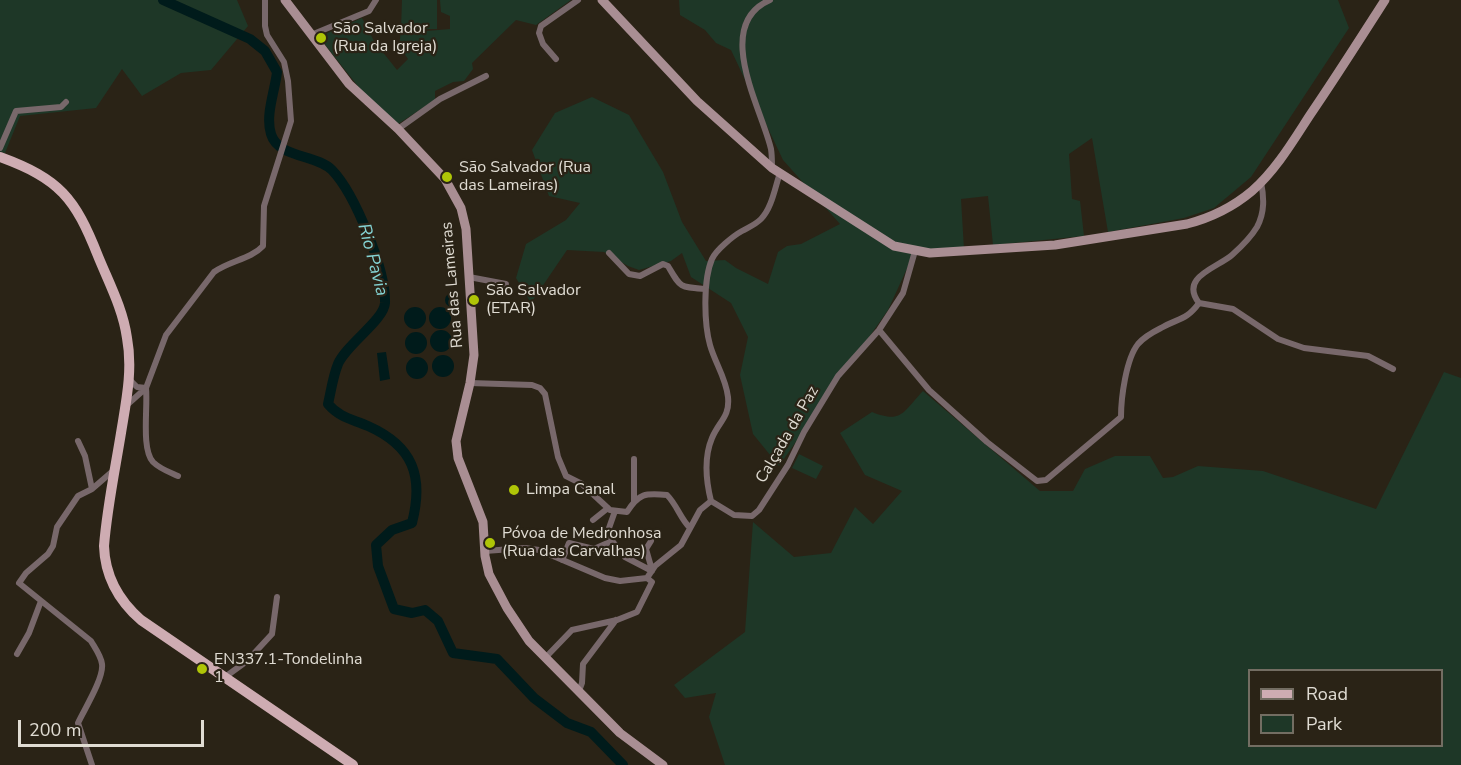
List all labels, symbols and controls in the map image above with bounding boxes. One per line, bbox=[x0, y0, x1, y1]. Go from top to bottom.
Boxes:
place label: São Salvador (Rua da Igreja) bbox=[333, 19, 437, 57]
marker: São Salvador (Rua da Igreja) bbox=[314, 31, 328, 45]
place label: São Salvador (Rua das Lameiras) bbox=[459, 158, 591, 196]
marker: São Salvador (Rua das Lameiras) bbox=[440, 170, 454, 184]
water label: Rio Pavia bbox=[352, 221, 392, 299]
street label: Rua das Lameiras bbox=[438, 221, 468, 349]
place label: São Salvador (ETAR) bbox=[486, 281, 581, 319]
marker: São Salvador (ETAR) bbox=[467, 293, 481, 307]
street label: Calçada da Paz bbox=[752, 383, 824, 487]
place label: Limpa Canal bbox=[526, 480, 615, 500]
marker: Limpa Canal bbox=[507, 483, 521, 497]
place label: Póvoa de Medronhosa (Rua das Carvalhas) bbox=[502, 524, 661, 562]
marker: Póvoa de Medronhosa (Rua das Carvalhas) bbox=[483, 536, 497, 550]
place label: EN337.1-Tondelinha 1 bbox=[214, 650, 363, 688]
marker: EN337.1-Tondelinha 1 bbox=[195, 662, 209, 676]
legend bbox=[1248, 669, 1443, 747]
text: Road bbox=[1306, 682, 1348, 706]
scale bar bbox=[21, 708, 207, 746]
text: Park bbox=[1306, 712, 1342, 736]
text: 200 m bbox=[29, 718, 81, 742]

